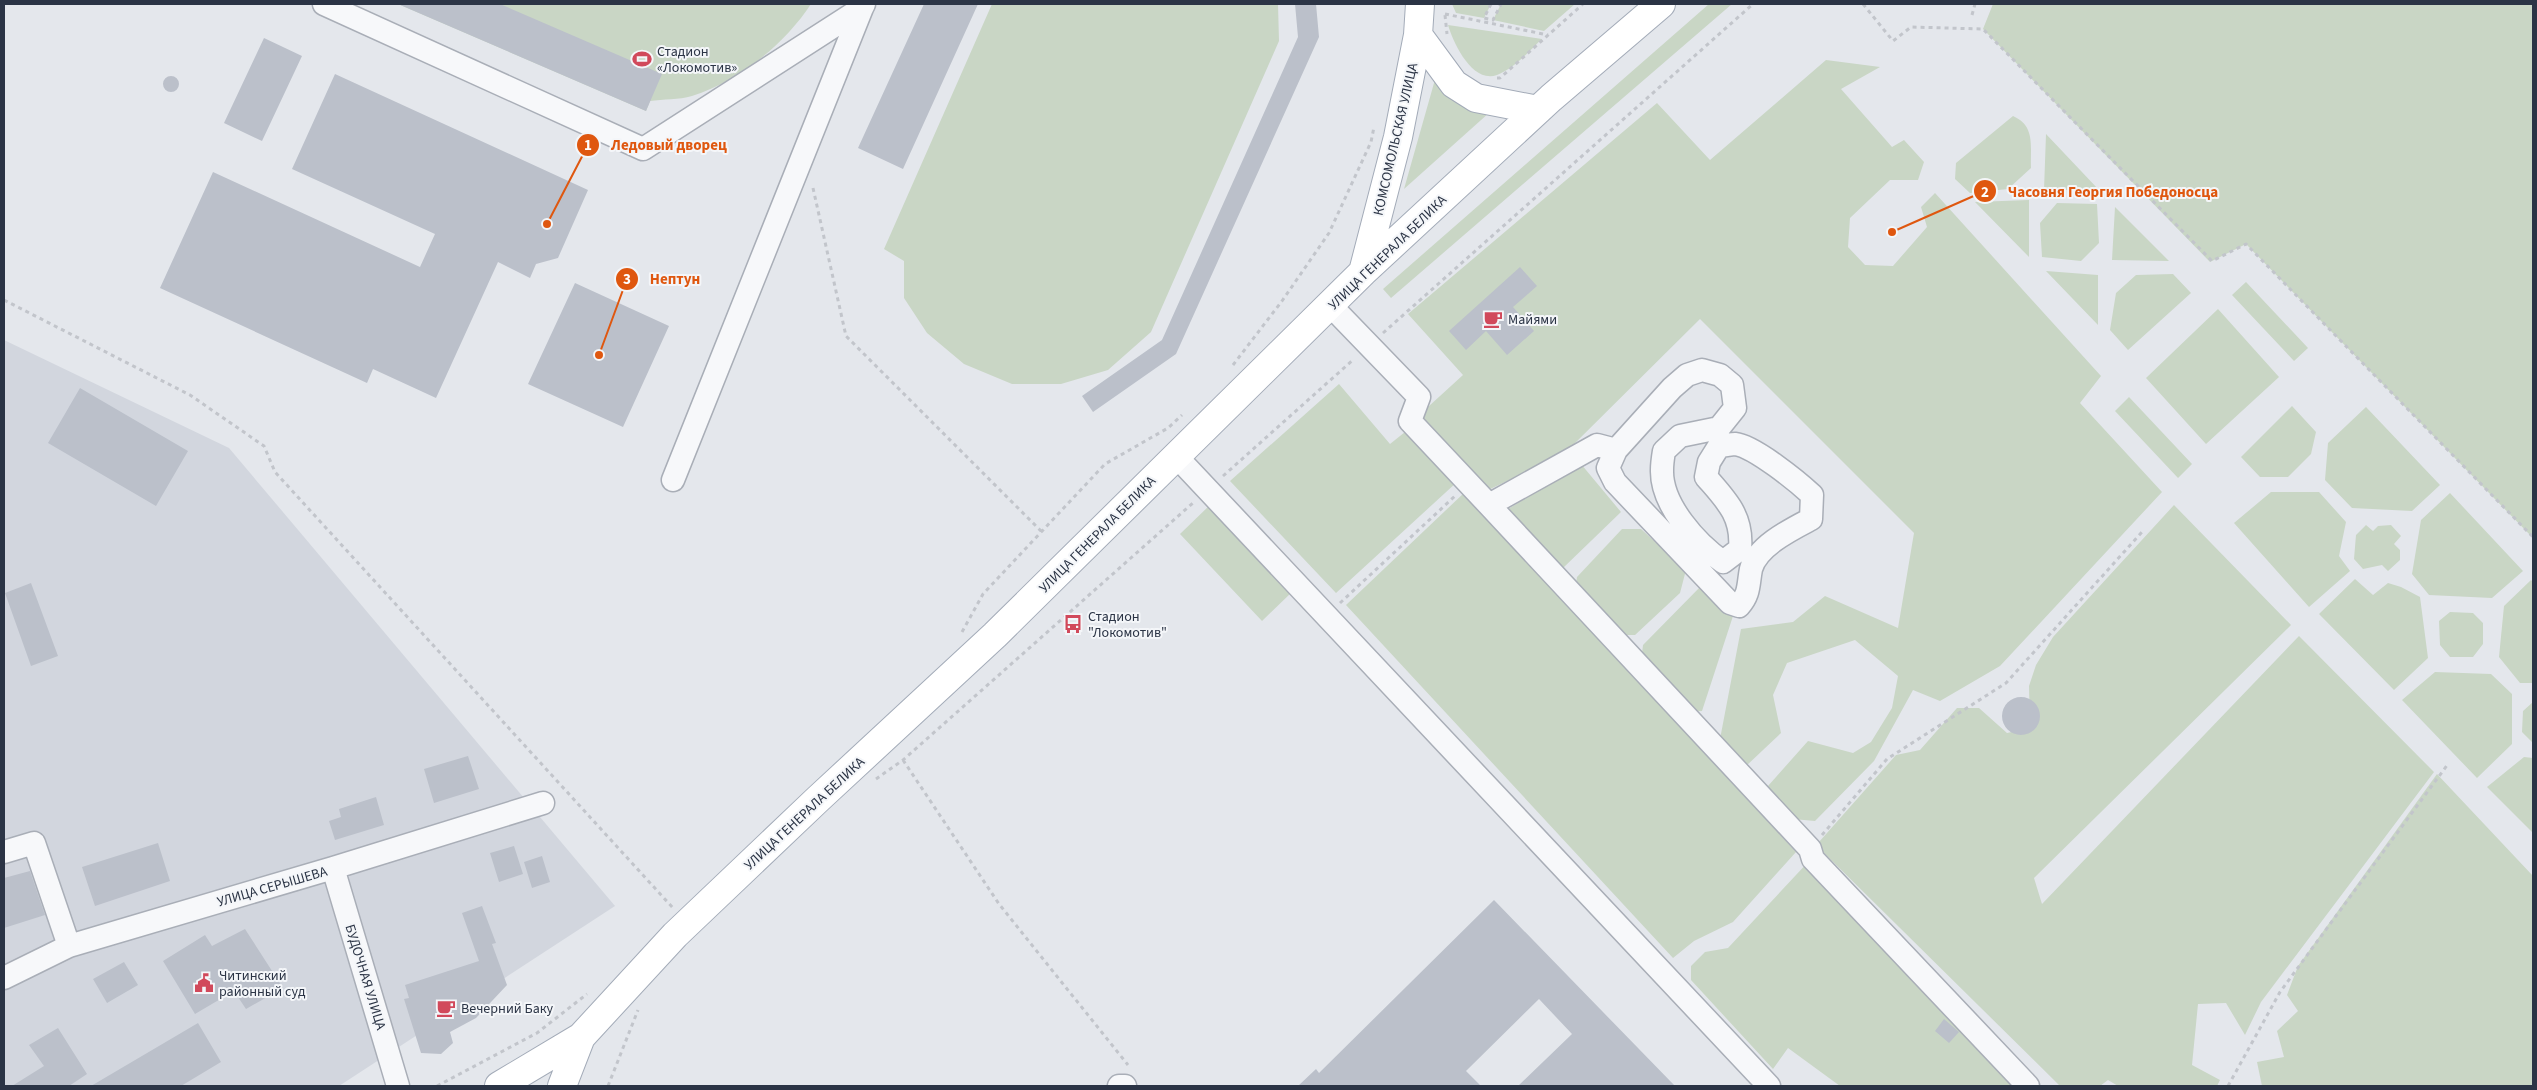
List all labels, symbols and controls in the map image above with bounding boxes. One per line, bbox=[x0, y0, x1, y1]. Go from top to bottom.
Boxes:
place label: Стадион «Локомотив» bbox=[657, 42, 737, 78]
sports icon: Стадион «Локомотив» bbox=[631, 48, 653, 70]
street label: КОМСОМОЛЬСКАЯ УЛИЦА bbox=[1369, 61, 1423, 218]
callout: Ледовый дворец bbox=[576, 130, 737, 160]
text: 1 bbox=[584, 135, 592, 156]
text: Ледовый дворец bbox=[610, 135, 727, 156]
callout: Часовня Георгия Победоносца bbox=[1973, 176, 2228, 206]
text: 2 bbox=[1981, 182, 1989, 203]
text: Часовня Георгия Победоносца bbox=[2008, 182, 2218, 203]
street label: УЛИЦА ГЕНЕРАЛА БЕЛИКА bbox=[1324, 190, 1452, 315]
callout: Нептун bbox=[615, 264, 710, 294]
text: 3 bbox=[623, 269, 631, 290]
text: Нептун bbox=[650, 269, 700, 290]
cafe icon: Майями bbox=[1482, 308, 1504, 330]
place label: Майями bbox=[1508, 310, 1557, 330]
street label: УЛИЦА ГЕНЕРАЛА БЕЛИКА bbox=[1035, 471, 1161, 598]
place label: Стадион "Локомотив" bbox=[1088, 607, 1167, 643]
bus stop icon: Стадион "Локомотив" bbox=[1062, 613, 1084, 635]
street label: УЛИЦА ГЕНЕРАЛА БЕЛИКА bbox=[740, 752, 870, 875]
street label: УЛИЦА СЕРЫШЕВА bbox=[215, 862, 330, 912]
street label: БУДОЧНАЯ УЛИЦА bbox=[339, 922, 391, 1033]
place label: Читинский районный суд bbox=[219, 966, 306, 1002]
public building icon: Читинский районный суд bbox=[193, 972, 215, 994]
cafe icon: Вечерний Баку bbox=[435, 997, 457, 1019]
place label: Вечерний Баку bbox=[461, 999, 553, 1019]

